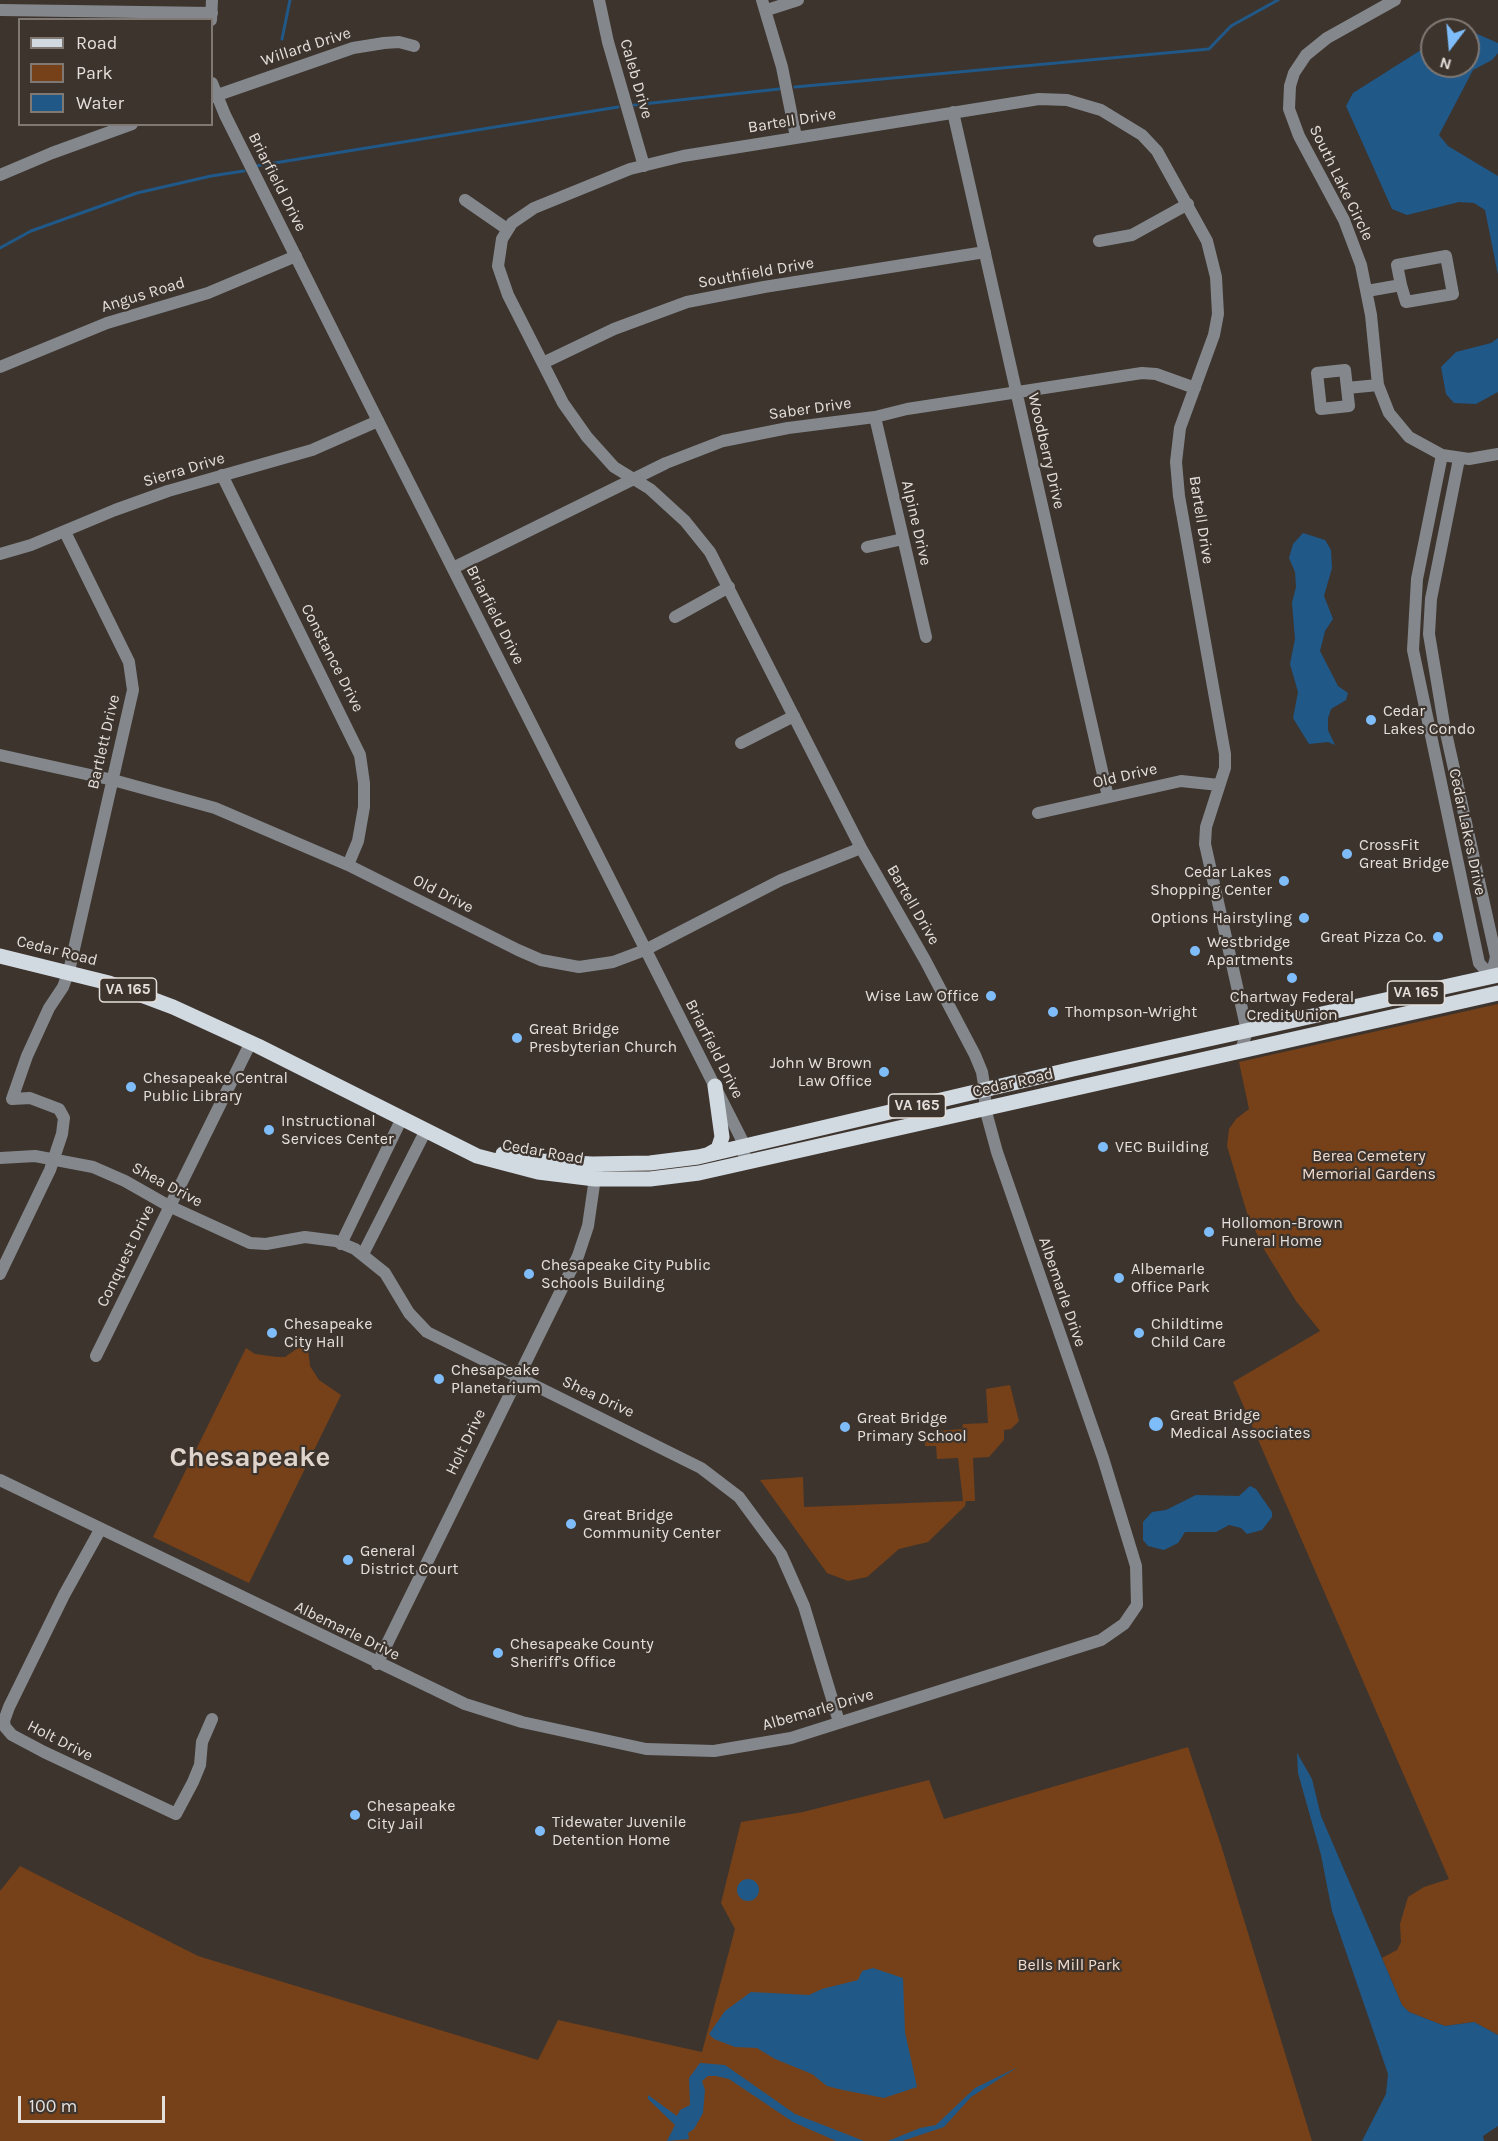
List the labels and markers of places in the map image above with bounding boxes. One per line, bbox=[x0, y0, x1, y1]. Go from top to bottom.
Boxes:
place label: Cedar Lakes Condo bbox=[1383, 701, 1475, 739]
marker: Cedar Lakes Condo bbox=[1364, 713, 1378, 727]
place label: CrossFit Great Bridge bbox=[1359, 835, 1449, 873]
marker: CrossFit Great Bridge bbox=[1340, 847, 1354, 861]
place label: Cedar Lakes Shopping Center bbox=[1150, 862, 1272, 900]
marker: Cedar Lakes Shopping Center bbox=[1277, 874, 1291, 888]
place label: Options Hairstyling bbox=[1151, 908, 1292, 928]
marker: Options Hairstyling bbox=[1297, 911, 1311, 925]
place label: Great Pizza Co. bbox=[1320, 927, 1426, 947]
marker: Great Pizza Co. bbox=[1431, 930, 1445, 944]
place label: Westbridge Apartments bbox=[1207, 932, 1293, 970]
marker: Westbridge Apartments bbox=[1188, 944, 1202, 958]
marker: Chartway Federal Credit Union bbox=[1285, 971, 1299, 985]
place label: Wise Law Office bbox=[865, 986, 979, 1006]
place label: Chartway Federal Credit Union bbox=[1230, 987, 1354, 1025]
marker: Wise Law Office bbox=[984, 989, 998, 1003]
place label: Thompson-Wright bbox=[1065, 1002, 1197, 1022]
marker: Thompson-Wright bbox=[1046, 1005, 1060, 1019]
place label: Great Bridge Presbyterian Church bbox=[529, 1019, 677, 1057]
marker: Great Bridge Presbyterian Church bbox=[510, 1031, 524, 1045]
place label: John W Brown Law Office bbox=[770, 1053, 872, 1091]
marker: John W Brown Law Office bbox=[877, 1065, 891, 1079]
place label: Chesapeake Central Public Library bbox=[143, 1068, 288, 1106]
marker: Chesapeake Central Public Library bbox=[124, 1080, 138, 1094]
place label: Instructional Services Center bbox=[281, 1111, 394, 1149]
marker: Instructional Services Center bbox=[262, 1123, 276, 1137]
place label: VEC Building bbox=[1115, 1137, 1208, 1157]
marker: VEC Building bbox=[1096, 1140, 1110, 1154]
place label: Hollomon-Brown Funeral Home bbox=[1221, 1213, 1343, 1251]
marker: Hollomon-Brown Funeral Home bbox=[1202, 1225, 1216, 1239]
place label: Chesapeake City Public Schools Building bbox=[541, 1255, 711, 1293]
place label: Albemarle Office Park bbox=[1131, 1259, 1210, 1297]
marker: Chesapeake City Public Schools Building bbox=[522, 1267, 536, 1281]
marker: Albemarle Office Park bbox=[1112, 1271, 1126, 1285]
place label: Chesapeake City Hall bbox=[284, 1314, 373, 1352]
place label: Childtime Child Care bbox=[1151, 1314, 1226, 1352]
marker: Chesapeake City Hall bbox=[265, 1326, 279, 1340]
marker: Childtime Child Care bbox=[1132, 1326, 1146, 1340]
place label: Chesapeake Planetarium bbox=[451, 1360, 541, 1398]
marker: Chesapeake Planetarium bbox=[432, 1372, 446, 1386]
place label: Great Bridge Medical Associates bbox=[1170, 1405, 1311, 1443]
place label: Great Bridge Primary School bbox=[857, 1408, 967, 1446]
marker: Great Bridge Medical Associates bbox=[1147, 1415, 1165, 1433]
marker: Great Bridge Primary School bbox=[838, 1420, 852, 1434]
place label: Great Bridge Community Center bbox=[583, 1505, 721, 1543]
marker: Great Bridge Community Center bbox=[564, 1517, 578, 1531]
place label: General District Court bbox=[360, 1541, 458, 1579]
marker: General District Court bbox=[341, 1553, 355, 1567]
place label: Chesapeake County Sheriff's Office bbox=[510, 1634, 654, 1672]
marker: Chesapeake County Sheriff's Office bbox=[491, 1646, 505, 1660]
place label: Chesapeake City Jail bbox=[367, 1796, 456, 1834]
marker: Chesapeake City Jail bbox=[348, 1808, 362, 1822]
place label: Tidewater Juvenile Detention Home bbox=[552, 1812, 686, 1850]
marker: Tidewater Juvenile Detention Home bbox=[533, 1824, 547, 1838]

